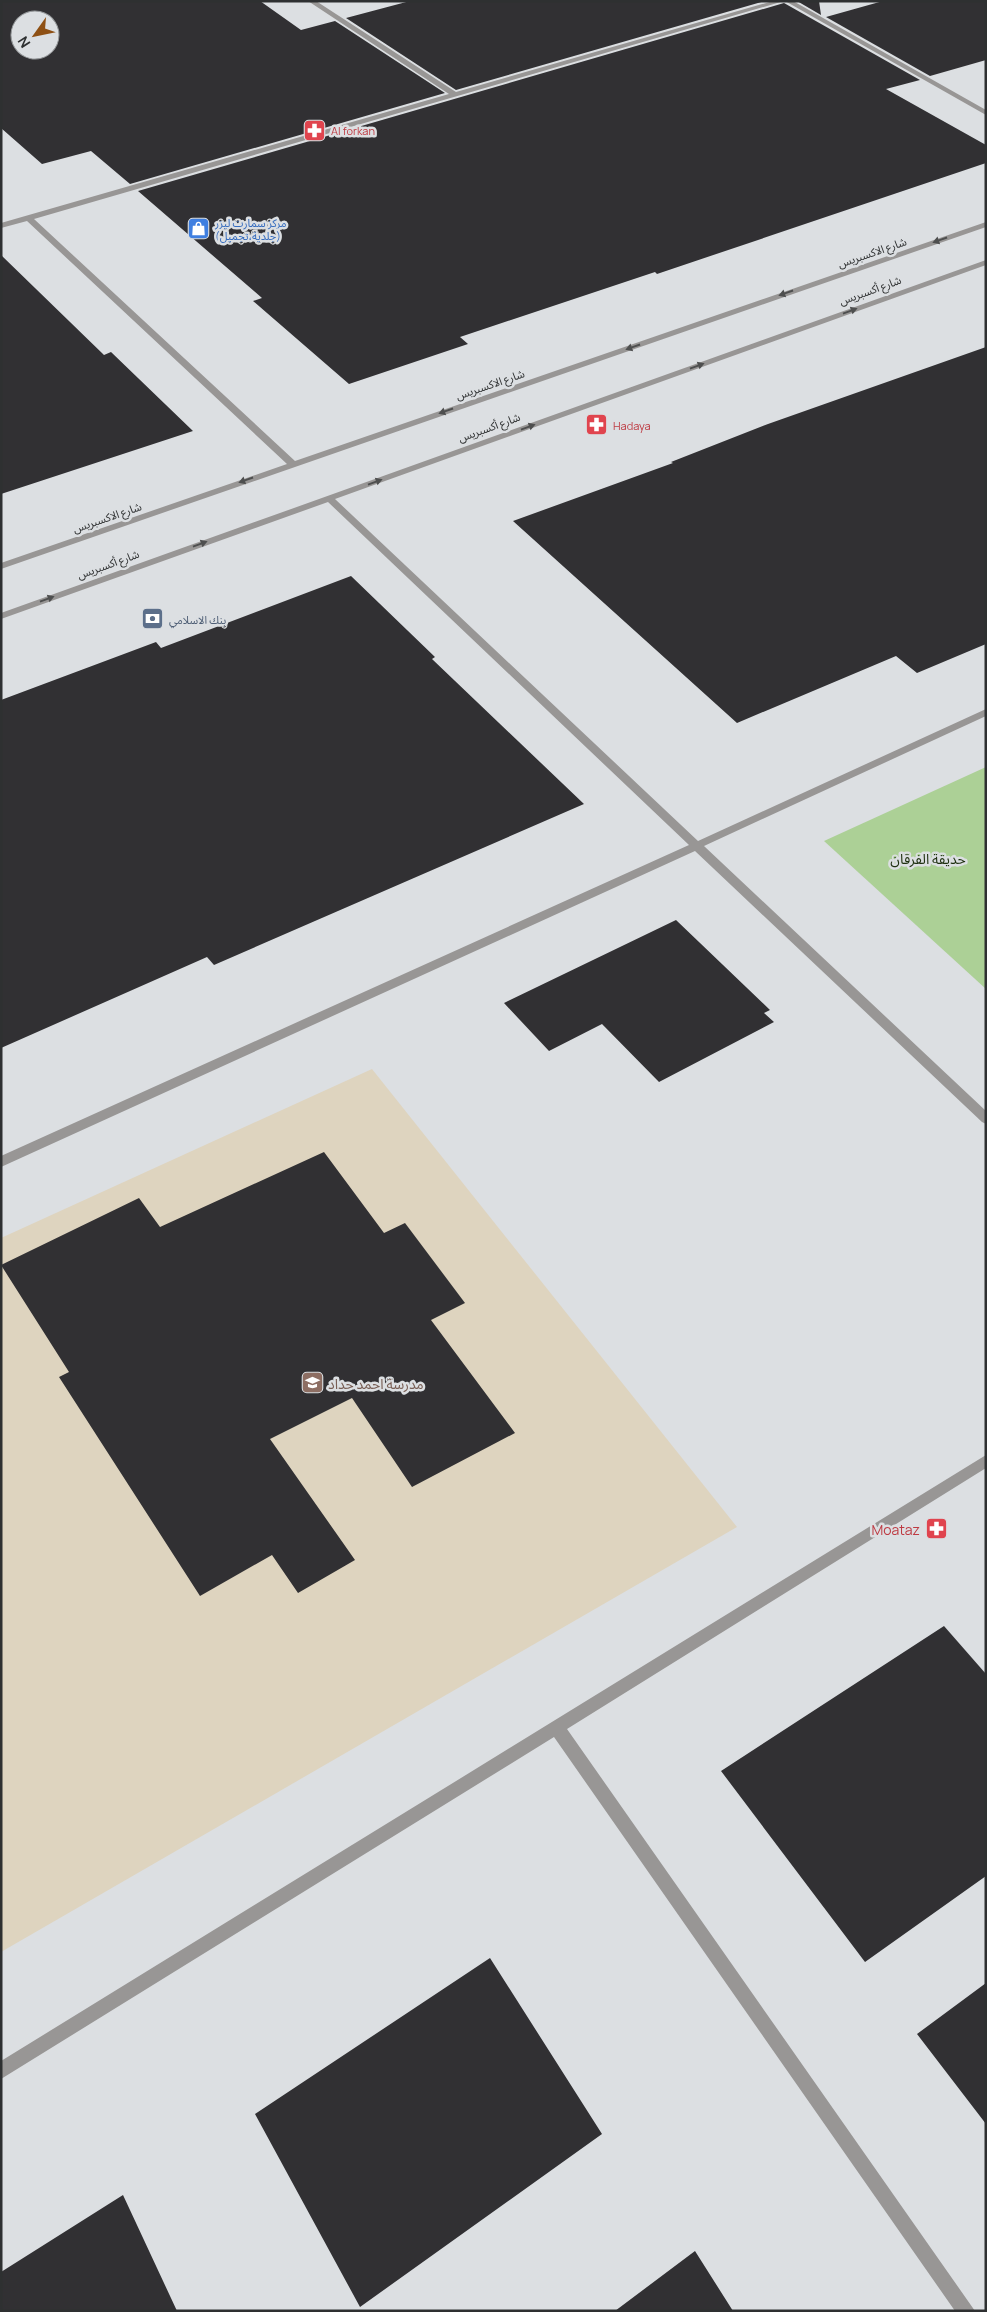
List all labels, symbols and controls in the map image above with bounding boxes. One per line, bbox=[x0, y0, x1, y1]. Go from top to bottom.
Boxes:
north arrow bbox=[10, 10, 60, 60]
text: N bbox=[13, 33, 34, 52]
pharmacy icon: Al forkan bbox=[303, 118, 327, 142]
place label: Al forkan bbox=[331, 123, 375, 138]
place label: مركز سمارت ليزر (جلدية،تجميل) bbox=[214, 215, 287, 243]
shop icon: مركز سمارت ليزر (جلدية،تجميل) bbox=[187, 216, 211, 240]
street label: شارع الاكسبريس bbox=[836, 233, 909, 272]
one-way arrow bbox=[932, 237, 947, 244]
street label: شارع أكسبريس bbox=[837, 272, 904, 309]
one-way arrow bbox=[778, 290, 793, 298]
one-way arrow bbox=[843, 307, 858, 314]
one-way arrow bbox=[625, 343, 640, 351]
one-way arrow bbox=[690, 362, 705, 369]
street label: شارع الاكسبريس bbox=[454, 365, 527, 404]
one-way arrow bbox=[438, 407, 453, 415]
street label: شارع أكسبريس bbox=[456, 409, 523, 446]
pharmacy icon: Hadaya bbox=[585, 413, 609, 437]
place label: Hadaya bbox=[613, 418, 651, 433]
one-way arrow bbox=[521, 423, 536, 431]
one-way arrow bbox=[239, 477, 254, 484]
one-way arrow bbox=[368, 478, 383, 486]
street label: شارع الاكسبريس bbox=[71, 498, 144, 537]
one-way arrow bbox=[193, 540, 208, 548]
street label: شارع أكسبريس bbox=[75, 546, 142, 583]
one-way arrow bbox=[40, 595, 55, 603]
bank icon: بنك الاسلامي bbox=[141, 607, 165, 631]
place label: بنك الاسلامي bbox=[169, 612, 226, 629]
park label: حديقة الفرقان bbox=[890, 849, 966, 868]
school or university icon: مدرسة احمد حداد bbox=[300, 1371, 324, 1395]
place label: مدرسة احمد حداد bbox=[328, 1374, 424, 1393]
pharmacy icon: Moataz bbox=[924, 1517, 948, 1541]
place label: Moataz bbox=[871, 1520, 920, 1539]

